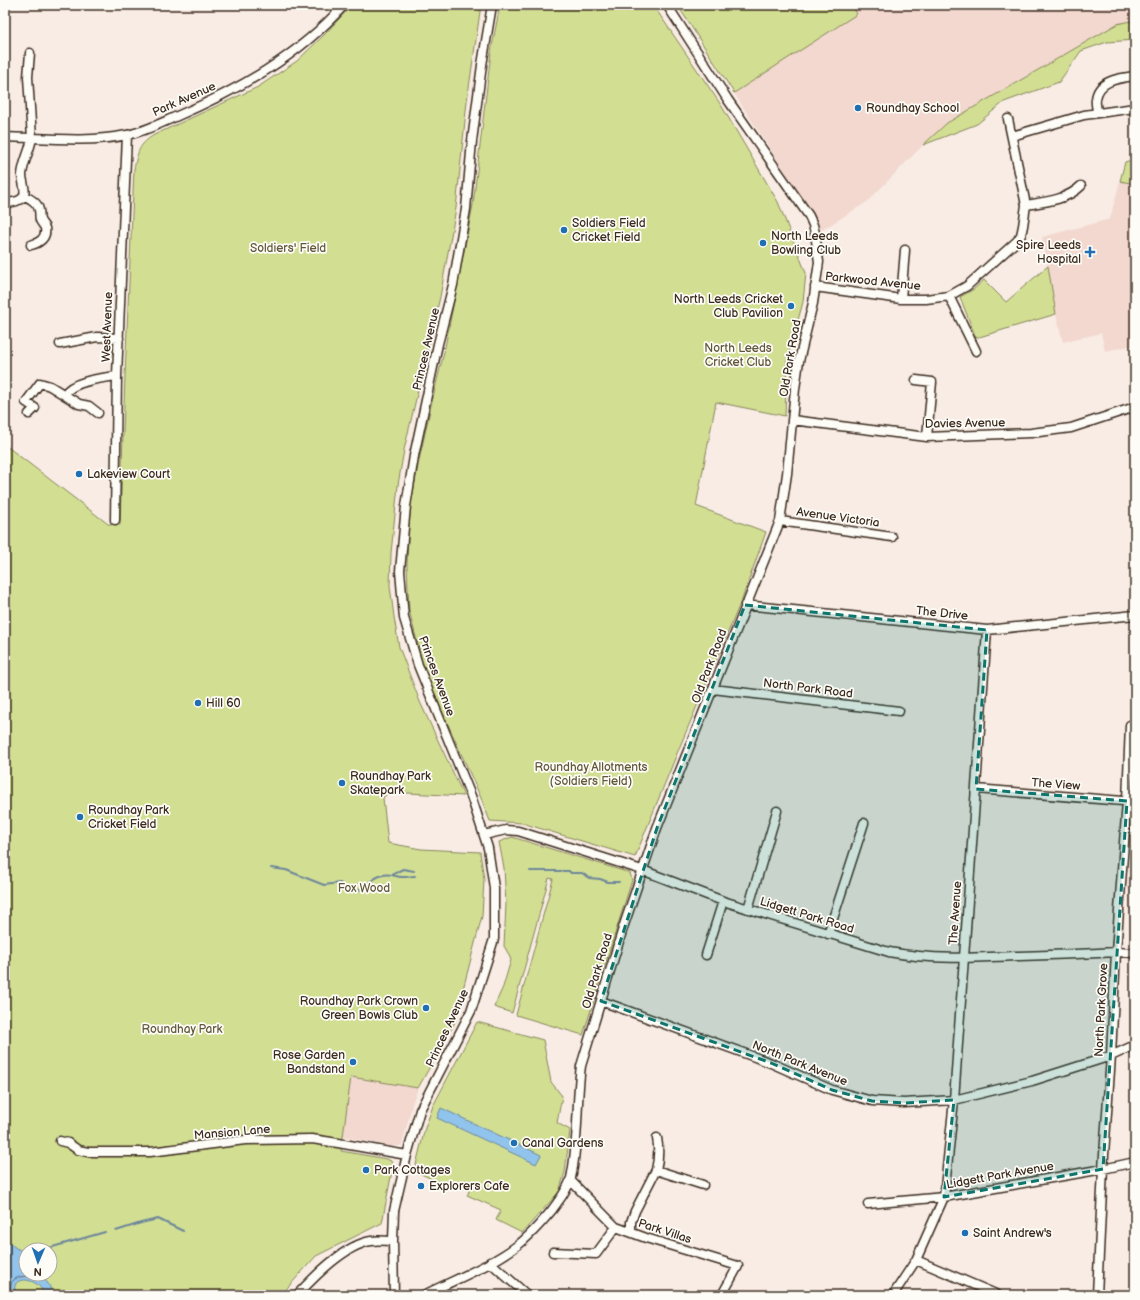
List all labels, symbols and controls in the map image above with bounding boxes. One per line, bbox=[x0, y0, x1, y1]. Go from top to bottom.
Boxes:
street label: Park Avenue bbox=[150, 79, 218, 120]
place label: Roundhay School bbox=[866, 101, 959, 116]
marker: Roundhay School bbox=[853, 103, 863, 113]
place label: Soldiers Field Cricket Field bbox=[572, 216, 646, 245]
marker: Soldiers Field Cricket Field bbox=[559, 225, 569, 235]
place label: North Leeds Bowling Club bbox=[771, 229, 841, 258]
marker: North Leeds Bowling Club bbox=[758, 238, 768, 248]
place label: Spire Leeds Hospital bbox=[1016, 238, 1081, 267]
park label: Soldiers' Field bbox=[250, 241, 326, 256]
marker: Spire Leeds Hospital bbox=[1084, 246, 1096, 258]
street label: Parkwood Avenue bbox=[824, 269, 921, 294]
street label: West Avenue bbox=[99, 292, 116, 363]
place label: North Leeds Cricket Club Pavilion bbox=[674, 292, 783, 321]
marker: North Leeds Cricket Club Pavilion bbox=[786, 301, 796, 311]
street label: Princes Avenue bbox=[410, 306, 443, 392]
street label: Old Park Road bbox=[776, 318, 805, 398]
park label: North Leeds Cricket Club bbox=[704, 341, 772, 370]
street label: Davies Avenue bbox=[925, 415, 1005, 432]
place label: Lakeview Court bbox=[87, 467, 170, 482]
marker: Lakeview Court bbox=[74, 469, 84, 479]
street label: Avenue Victoria bbox=[795, 504, 881, 531]
street label: The Drive bbox=[915, 603, 969, 624]
street label: Old Park Road bbox=[688, 627, 731, 705]
street label: Princes Avenue bbox=[415, 634, 458, 718]
street label: North Park Road bbox=[762, 676, 854, 701]
place label: Hill 60 bbox=[206, 696, 241, 711]
marker: Hill 60 bbox=[193, 698, 203, 708]
park label: Roundhay Allotments (Soldiers Field) bbox=[534, 760, 648, 789]
place label: Roundhay Park Skatepark bbox=[350, 769, 431, 798]
street label: The View bbox=[1031, 775, 1081, 794]
marker: Roundhay Park Skatepark bbox=[337, 778, 347, 788]
place label: Roundhay Park Cricket Field bbox=[88, 803, 169, 832]
marker: Roundhay Park Cricket Field bbox=[75, 812, 85, 822]
park label: Fox Wood bbox=[338, 881, 390, 896]
street label: The Avenue bbox=[946, 881, 965, 946]
street label: Lidgett Park Road bbox=[758, 894, 856, 937]
street label: Old Park Road bbox=[579, 931, 616, 1011]
street label: North Park Grove bbox=[1092, 963, 1111, 1057]
street label: Princes Avenue bbox=[423, 987, 472, 1070]
place label: Roundhay Park Crown Green Bowls Club bbox=[300, 994, 418, 1023]
marker: Roundhay Park Crown Green Bowls Club bbox=[421, 1003, 431, 1013]
park label: Roundhay Park bbox=[142, 1022, 223, 1037]
street label: North Park Avenue bbox=[750, 1038, 850, 1089]
place label: Rose Garden Bandstand bbox=[273, 1048, 345, 1077]
marker: Rose Garden Bandstand bbox=[348, 1057, 358, 1067]
street label: Mansion Lane bbox=[193, 1122, 271, 1143]
place label: Canal Gardens bbox=[522, 1136, 603, 1151]
marker: Canal Gardens bbox=[509, 1138, 519, 1148]
street label: Lidgett Park Avenue bbox=[945, 1159, 1055, 1192]
place label: Park Cottages bbox=[374, 1163, 450, 1178]
marker: Park Cottages bbox=[361, 1165, 371, 1175]
place label: Explorers Cafe bbox=[429, 1179, 509, 1194]
marker: Explorers Cafe bbox=[416, 1181, 426, 1191]
street label: Park Villas bbox=[636, 1216, 693, 1247]
place label: Saint Andrew's bbox=[973, 1226, 1052, 1241]
marker: Saint Andrew's bbox=[960, 1228, 970, 1238]
north arrow bbox=[18, 1242, 58, 1282]
text: N bbox=[33, 1265, 42, 1278]

